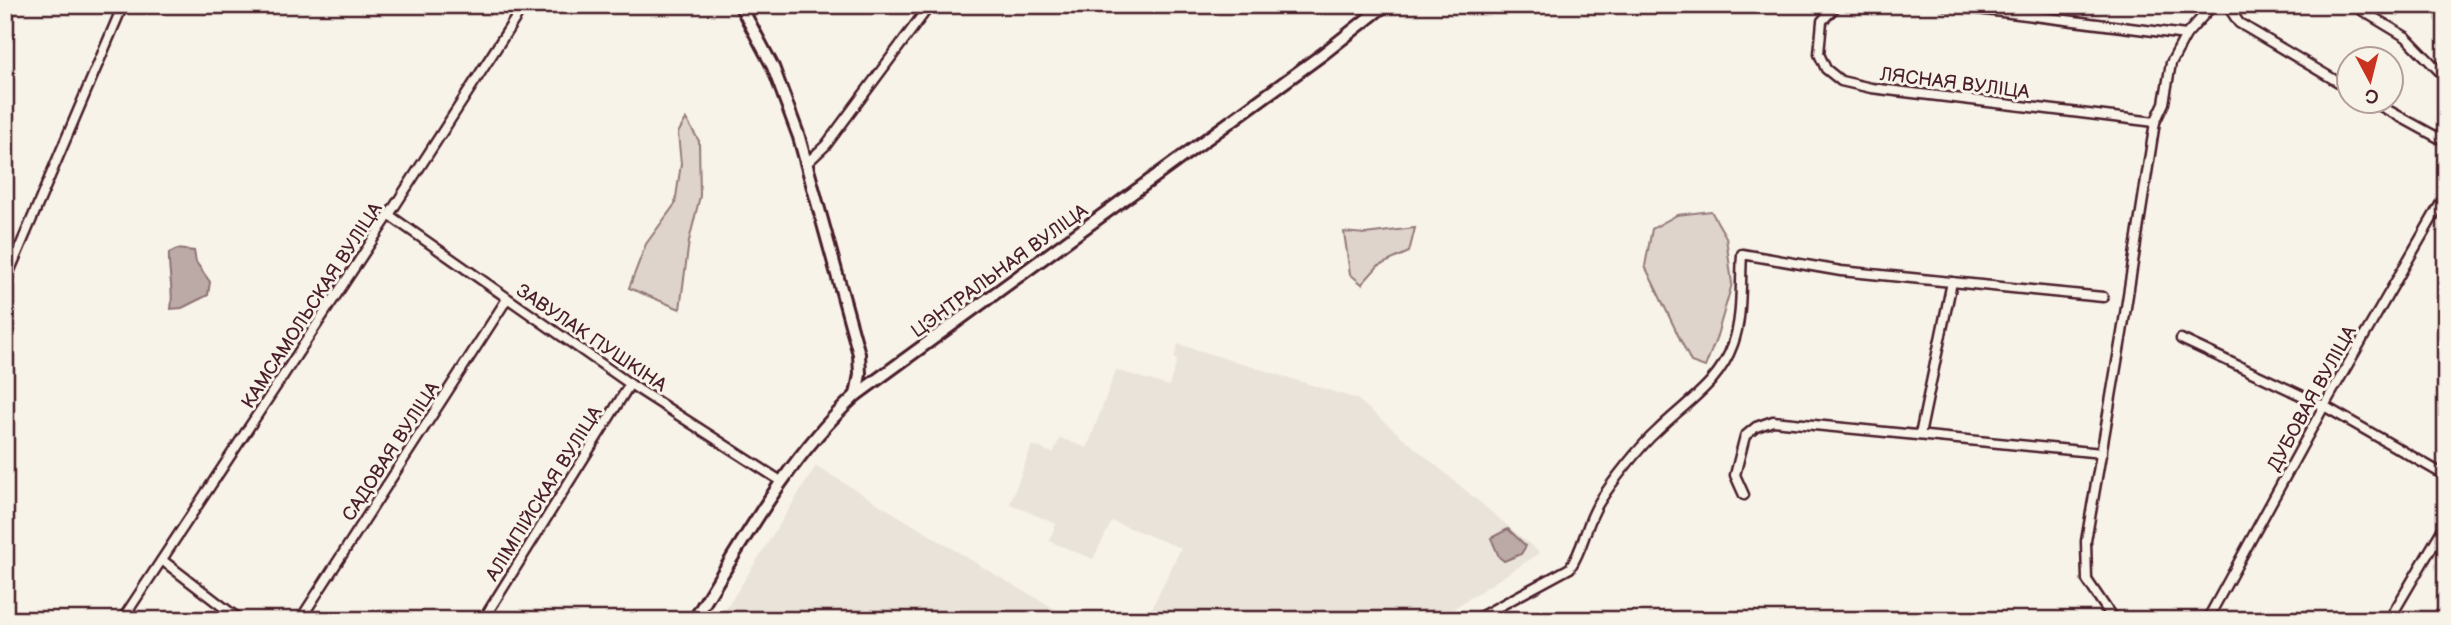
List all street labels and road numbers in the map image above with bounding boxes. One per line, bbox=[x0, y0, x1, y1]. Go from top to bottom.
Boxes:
street label: ЛЯСНАЯ ВУЛІЦА bbox=[1878, 63, 2031, 104]
street label: КАМСАМОЛЬСКАЯ ВУЛІЦА bbox=[237, 198, 388, 413]
street label: ЦЭНТРАЛЬНАЯ ВУЛІЦА bbox=[907, 199, 1093, 343]
street label: ЗАВУЛАК ПУШКІНА bbox=[512, 279, 671, 397]
street label: ДУБОВАЯ ВУЛІЦА bbox=[2263, 322, 2362, 475]
street label: САДОВАЯ ВУЛІЦА bbox=[338, 378, 445, 526]
street label: АЛІМПІЙСКАЯ ВУЛІЦА bbox=[481, 402, 608, 586]

